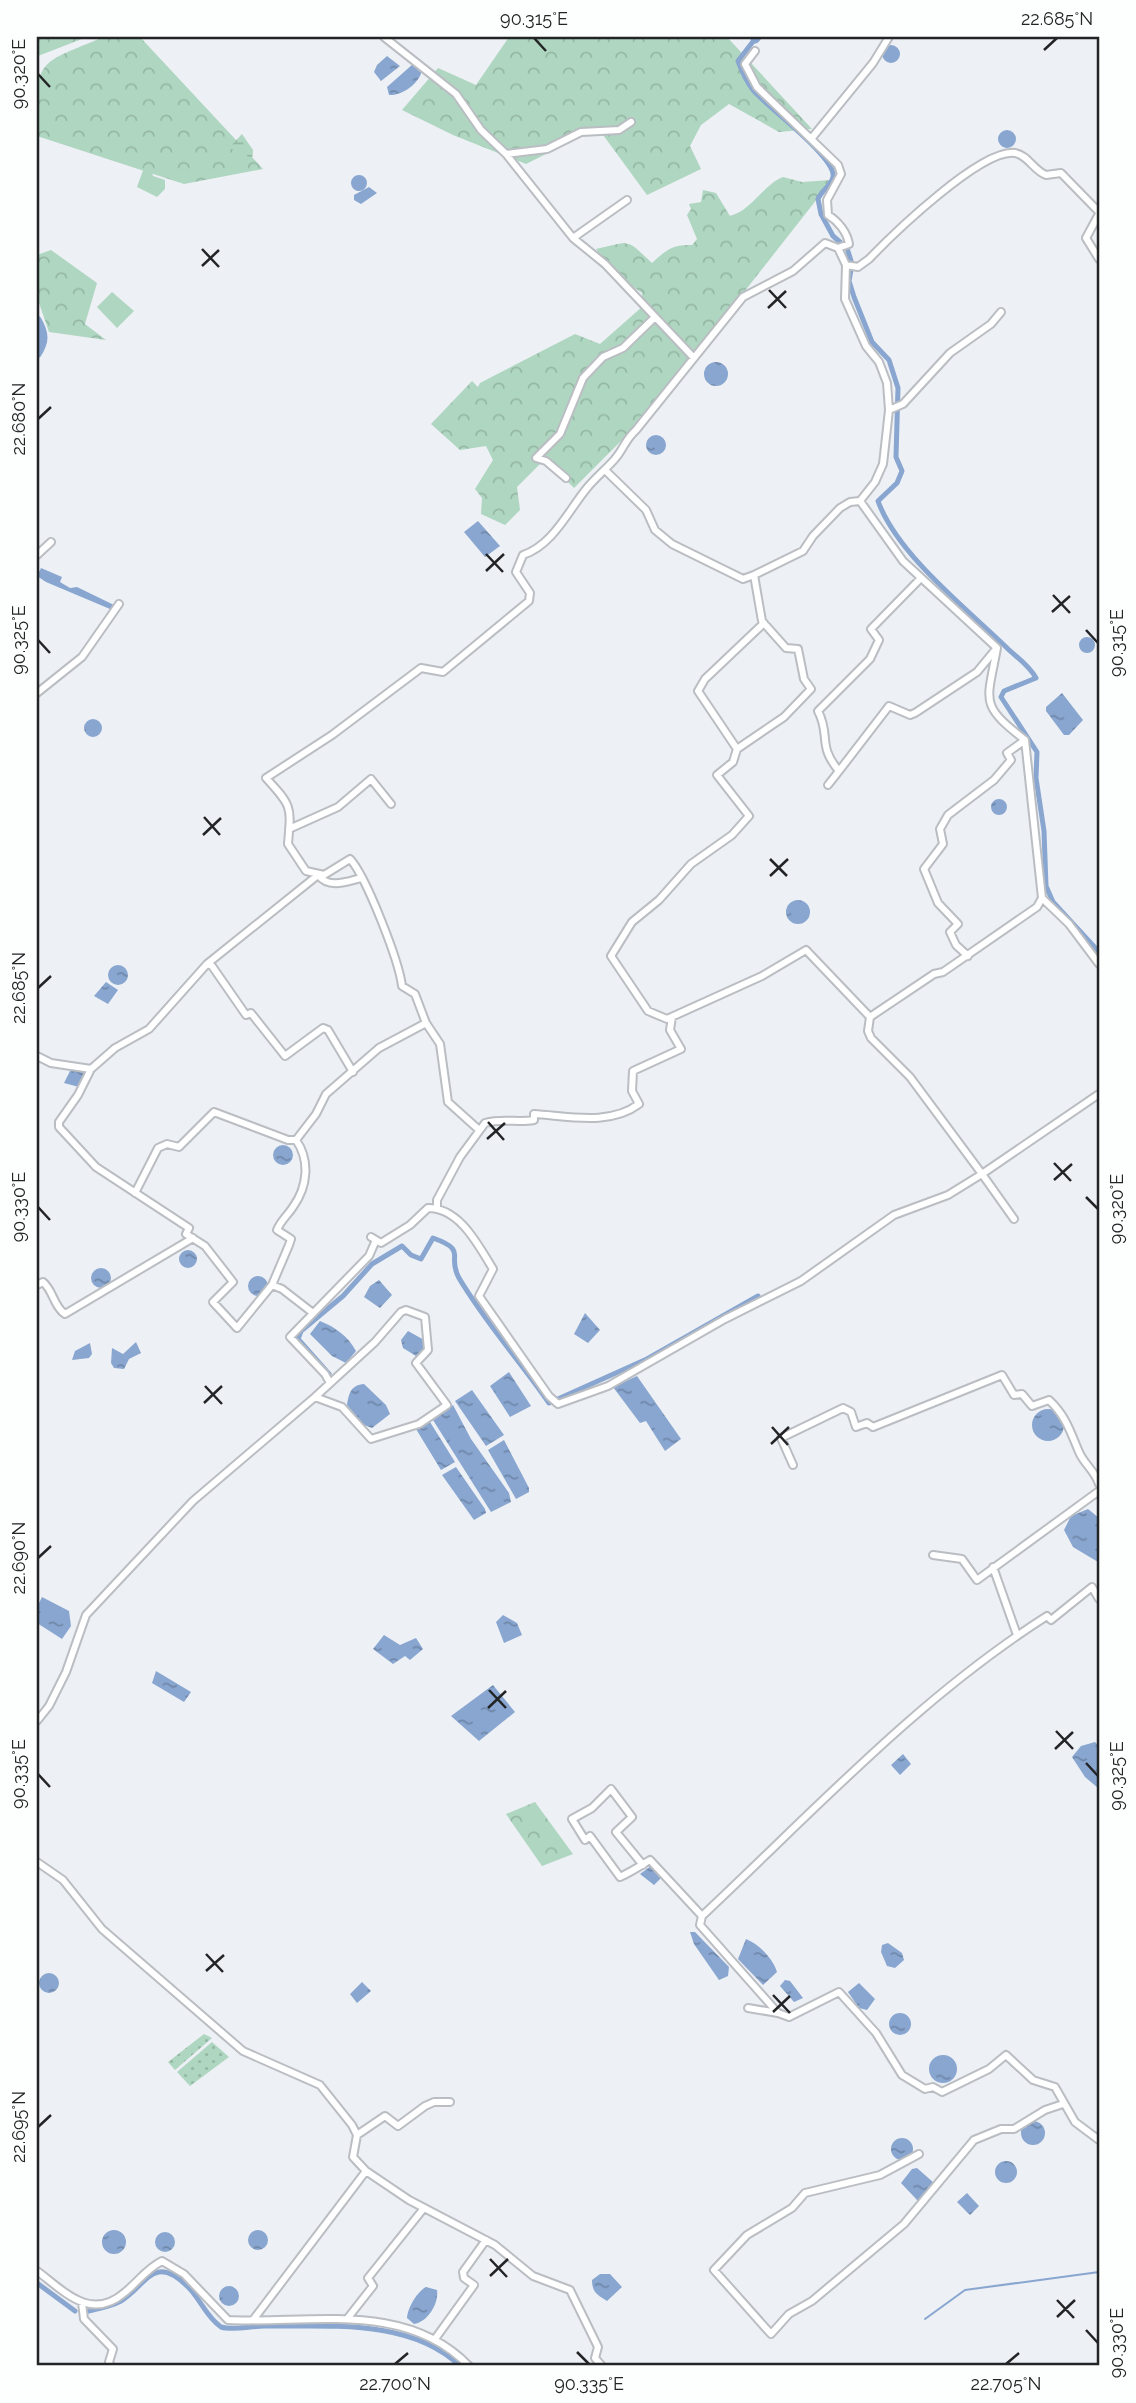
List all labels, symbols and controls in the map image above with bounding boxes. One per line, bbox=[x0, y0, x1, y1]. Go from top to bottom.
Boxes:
text: 90.315°E bbox=[500, 8, 568, 29]
text: 22.685°N bbox=[1021, 8, 1093, 29]
text: 90.320°E bbox=[8, 39, 29, 109]
text: 22.680°N bbox=[8, 382, 29, 456]
text: 90.325°E bbox=[8, 605, 29, 675]
text: 90.315°E bbox=[1106, 609, 1127, 677]
text: 22.685°N bbox=[8, 952, 29, 1024]
text: 90.330°E bbox=[8, 1172, 29, 1242]
text: 90.320°E bbox=[1106, 1174, 1127, 1244]
text: 22.690°N bbox=[8, 1522, 29, 1594]
text: 90.335°E bbox=[8, 1739, 29, 1809]
text: 90.325°E bbox=[1106, 1741, 1127, 1811]
text: 22.695°N bbox=[8, 2091, 29, 2163]
text: 90.330°E bbox=[1106, 2308, 1127, 2378]
text: 22.700°N bbox=[359, 2373, 431, 2394]
text: 90.335°E bbox=[554, 2373, 624, 2394]
text: 22.705°N bbox=[971, 2373, 1041, 2394]

